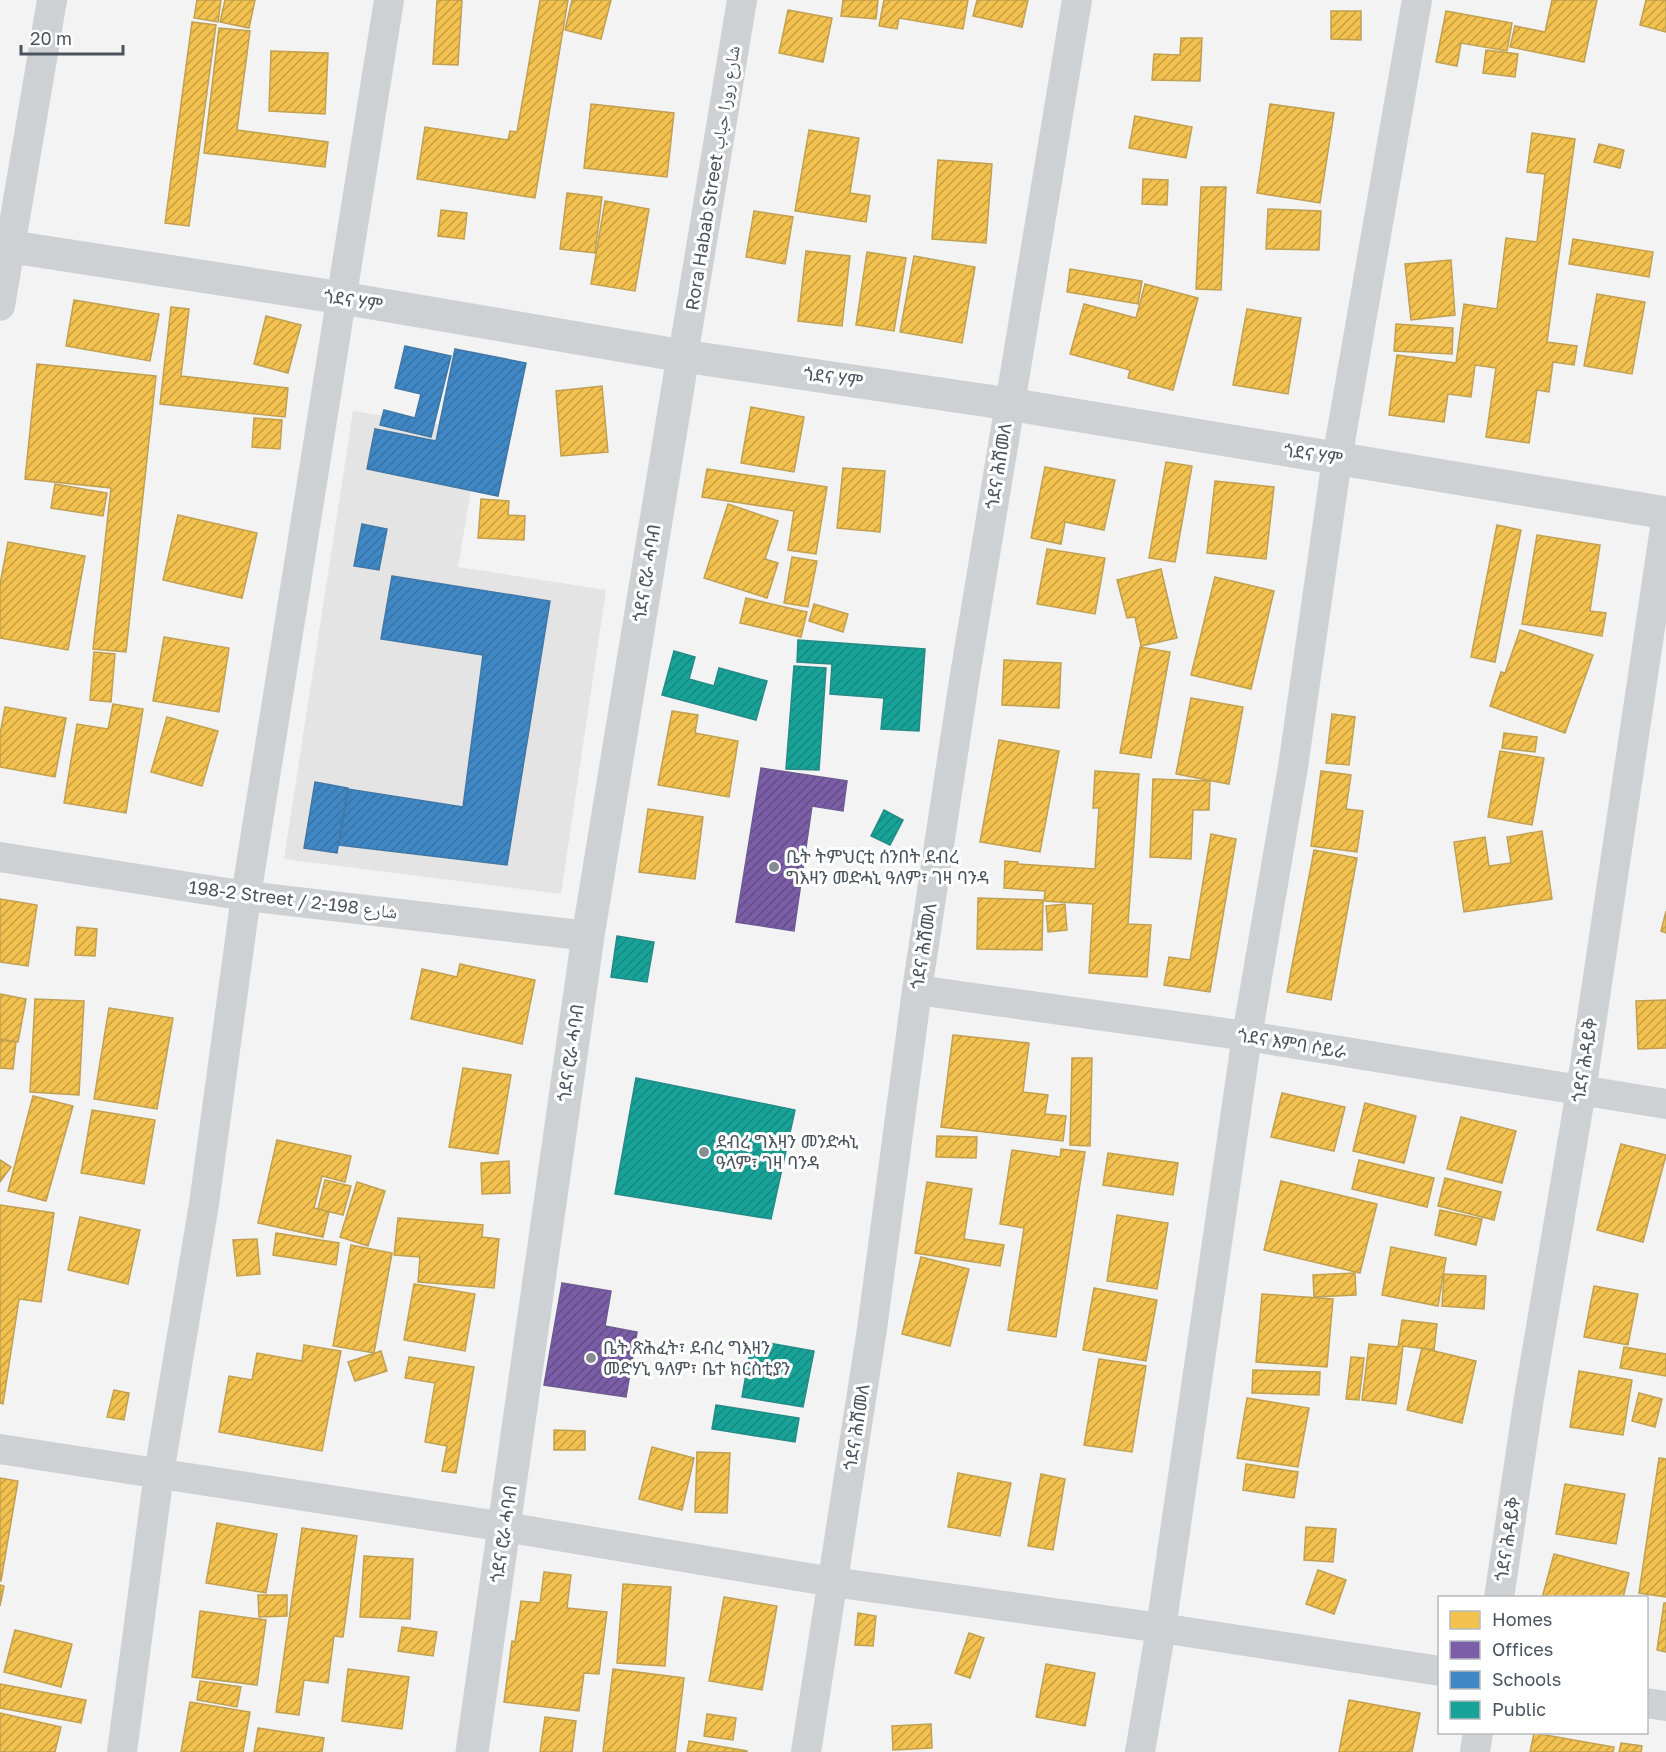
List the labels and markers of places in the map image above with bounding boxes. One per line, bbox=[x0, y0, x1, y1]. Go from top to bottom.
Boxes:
place label: ቤት ትምህርቲ ሰንበት ደብረ ግእዛን መድሓኒ ዓለም፣ ገዛ ባንዳ bbox=[786, 845, 990, 888]
marker: ቤት ትምህርቲ ሰንበት ደብረ ግእዛን መድሓኒ ዓለም፣ ገዛ ባንዳ bbox=[767, 860, 781, 874]
place label: ደብረ ግእዛን መንድሓኒ ዓላም፣ ገዛ ባንዳ bbox=[716, 1130, 859, 1173]
marker: ደብረ ግእዛን መንድሓኒ ዓላም፣ ገዛ ባንዳ bbox=[697, 1145, 711, 1159]
place label: ቤት ጽሕፈት፣ ደብረ ግእዛን መድሃኒ ዓለም፣ ቤተ ክርስቲያን bbox=[603, 1336, 791, 1379]
marker: ቤት ጽሕፈት፣ ደብረ ግእዛን መድሃኒ ዓለም፣ ቤተ ክርስቲያን bbox=[584, 1351, 598, 1365]

